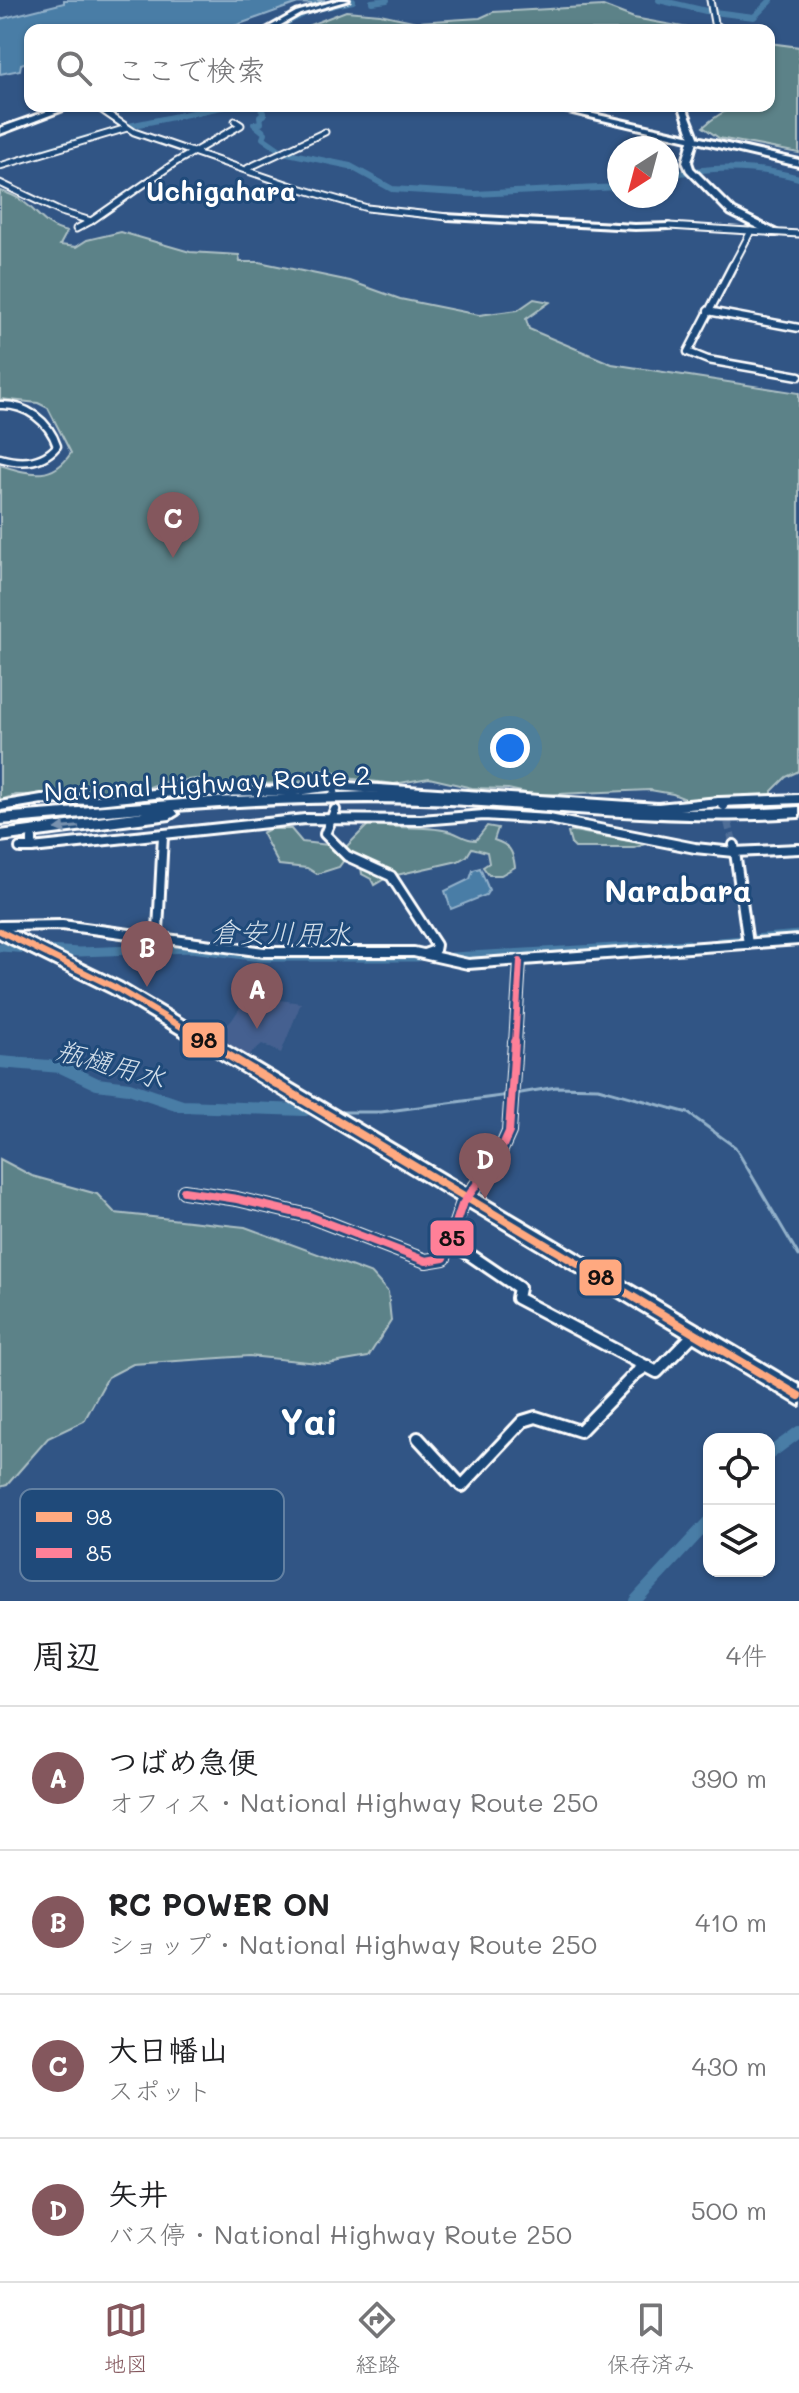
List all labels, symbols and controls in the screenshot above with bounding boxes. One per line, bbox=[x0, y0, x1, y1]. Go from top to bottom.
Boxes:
search box bbox=[24, 24, 775, 112]
icon: search bbox=[52, 46, 96, 90]
text: ここで検索 bbox=[116, 49, 266, 89]
north arrow bbox=[607, 136, 679, 208]
district label: Uchigahara bbox=[146, 174, 296, 208]
pin: C bbox=[147, 492, 199, 558]
your location bbox=[490, 728, 530, 768]
street label: National Highway Route 2 bbox=[43, 757, 371, 809]
one-way arrow bbox=[54, 822, 79, 835]
district label: Narabara bbox=[605, 870, 751, 910]
water label: 倉安川用水 bbox=[211, 913, 351, 951]
pin: B bbox=[121, 921, 173, 987]
pin: A bbox=[231, 963, 283, 1029]
line badge: 98 bbox=[181, 1021, 226, 1059]
text: 98 bbox=[191, 1025, 217, 1054]
water label: 瓶樋用水 bbox=[52, 1030, 170, 1096]
pin: D bbox=[459, 1133, 511, 1199]
line badge: 85 bbox=[429, 1219, 475, 1257]
text: 85 bbox=[439, 1223, 465, 1252]
line badge: 98 bbox=[578, 1258, 623, 1297]
text: 98 bbox=[588, 1262, 614, 1291]
district label: Yai bbox=[280, 1397, 338, 1444]
map controls bbox=[703, 1433, 775, 1577]
button: locate bbox=[703, 1433, 775, 1505]
legend bbox=[20, 1489, 284, 1581]
text: 98 bbox=[86, 1502, 112, 1531]
button: layers bbox=[703, 1505, 775, 1577]
text: 85 bbox=[86, 1538, 112, 1567]
text: 周辺 bbox=[32, 1632, 100, 1677]
text: 4件 bbox=[726, 1638, 767, 1672]
text: つばめ急便 bbox=[108, 1741, 258, 1781]
text: A bbox=[49, 1761, 67, 1795]
text: 390 m bbox=[691, 1761, 767, 1795]
text: オフィス · National Highway Route 250 bbox=[108, 1785, 598, 1819]
text: RC POWER ON bbox=[108, 1884, 330, 1924]
text: B bbox=[49, 1905, 67, 1939]
text: 410 m bbox=[695, 1905, 767, 1939]
text: ショップ · National Highway Route 250 bbox=[108, 1927, 597, 1961]
text: 大日幡山 bbox=[108, 2029, 228, 2069]
text: C bbox=[48, 2049, 68, 2083]
text: 430 m bbox=[691, 2049, 767, 2083]
text: スポット bbox=[108, 2073, 212, 2107]
text: 矢井 bbox=[108, 2173, 168, 2213]
text: D bbox=[49, 2193, 67, 2227]
text: 500 m bbox=[691, 2193, 767, 2227]
text: バス停 · National Highway Route 250 bbox=[108, 2217, 572, 2251]
tab: 地図 bbox=[104, 2298, 148, 2378]
tab: 経路 bbox=[355, 2298, 399, 2378]
tab: 保存済み bbox=[607, 2298, 695, 2378]

